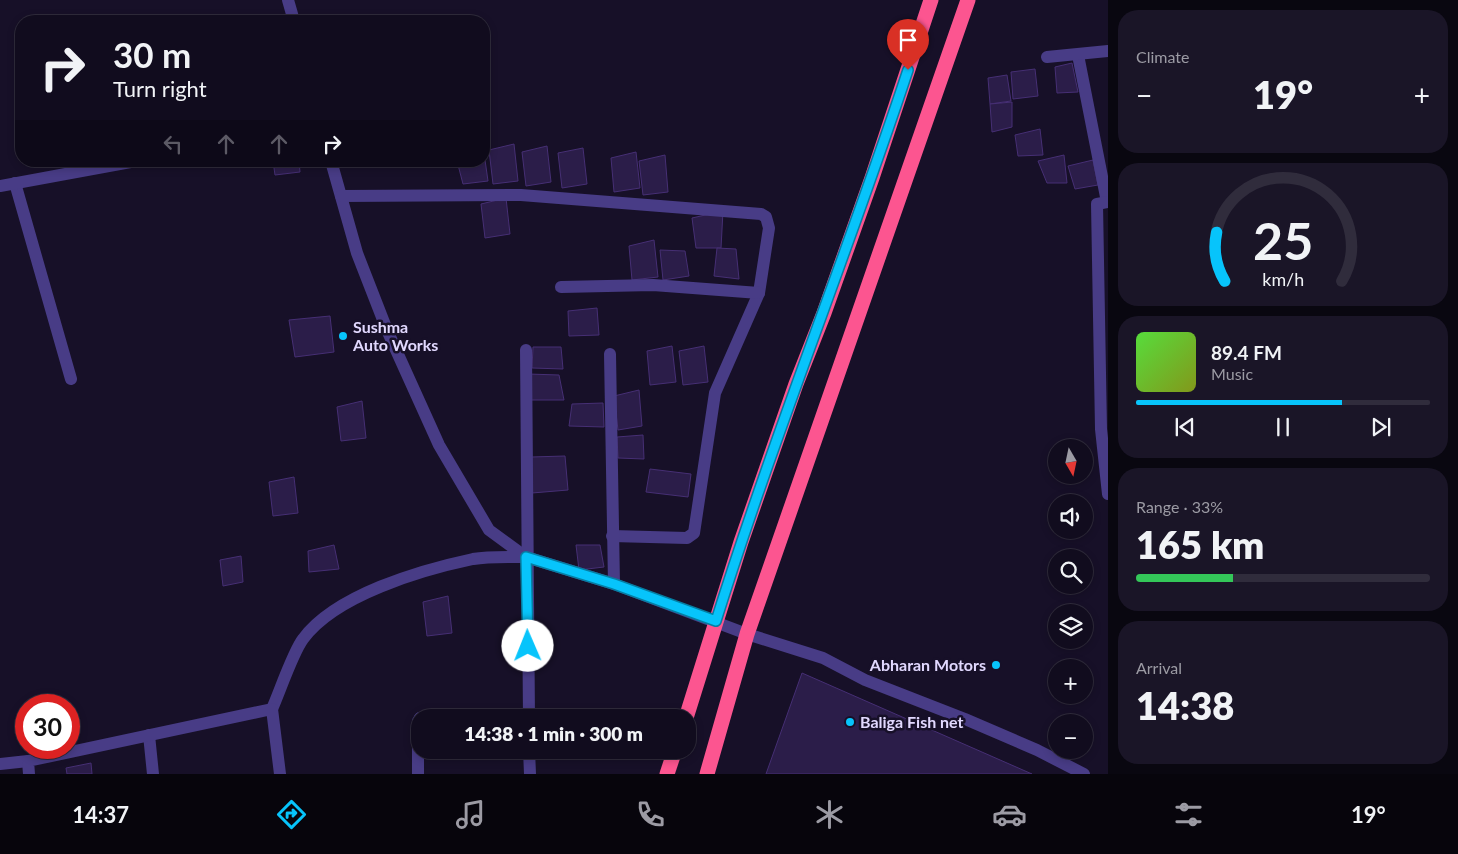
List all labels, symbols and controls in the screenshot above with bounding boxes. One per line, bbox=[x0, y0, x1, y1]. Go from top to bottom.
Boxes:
pin bbox=[887, 19, 929, 70]
icon: arrive bbox=[894, 26, 922, 54]
text: 30 m bbox=[113, 33, 191, 75]
icon: right bbox=[30, 35, 95, 100]
text: Climate bbox=[1136, 47, 1189, 66]
text: 19° bbox=[1253, 71, 1313, 117]
text: Turn right bbox=[113, 75, 207, 102]
text: − bbox=[1136, 78, 1152, 112]
text: + bbox=[1414, 78, 1430, 112]
icon: left bbox=[159, 130, 187, 158]
icon: ahead bbox=[212, 130, 240, 158]
icon: ahead bbox=[265, 130, 293, 158]
icon: right bbox=[318, 130, 346, 158]
text: 25 bbox=[1253, 209, 1313, 271]
text: km/h bbox=[1262, 268, 1304, 290]
place label: Sushma Auto Works bbox=[352, 317, 438, 354]
marker: Sushma Auto Works bbox=[337, 330, 349, 342]
text: 89.4 FM bbox=[1211, 341, 1282, 364]
text: Music bbox=[1211, 364, 1253, 383]
icon: previous bbox=[1171, 413, 1199, 441]
icon: pause bbox=[1269, 413, 1297, 441]
icon: next bbox=[1367, 413, 1395, 441]
north arrow bbox=[1048, 439, 1092, 484]
map controls bbox=[1048, 439, 1093, 759]
button: sound bbox=[1048, 494, 1093, 539]
text: Range · 33% bbox=[1136, 497, 1223, 516]
text: 165 km bbox=[1136, 521, 1264, 567]
button: search bbox=[1048, 549, 1093, 594]
button: layers bbox=[1048, 604, 1093, 649]
position arrow bbox=[501, 619, 553, 671]
place label: Abharan Motors bbox=[869, 655, 986, 674]
text: Arrival bbox=[1136, 658, 1182, 677]
marker: Abharan Motors bbox=[990, 659, 1002, 671]
button: + bbox=[1048, 659, 1093, 704]
text: 14:38 bbox=[1136, 682, 1234, 728]
speed limit sign: 30 bbox=[15, 694, 80, 759]
place label: Baliga Fish net bbox=[860, 712, 964, 731]
button: − bbox=[1048, 714, 1093, 759]
marker: Baliga Fish net bbox=[844, 716, 856, 728]
text: 14:38 · 1 min · 300 m bbox=[464, 722, 643, 745]
icon: directions bbox=[274, 797, 309, 832]
icon: music bbox=[453, 797, 488, 832]
icon: phone bbox=[633, 797, 668, 832]
icon: climate bbox=[812, 797, 847, 832]
icon: car bbox=[992, 797, 1027, 832]
icon: filters bbox=[1171, 797, 1206, 832]
text: 14:37 bbox=[72, 801, 129, 828]
text: 19° bbox=[1351, 801, 1386, 828]

